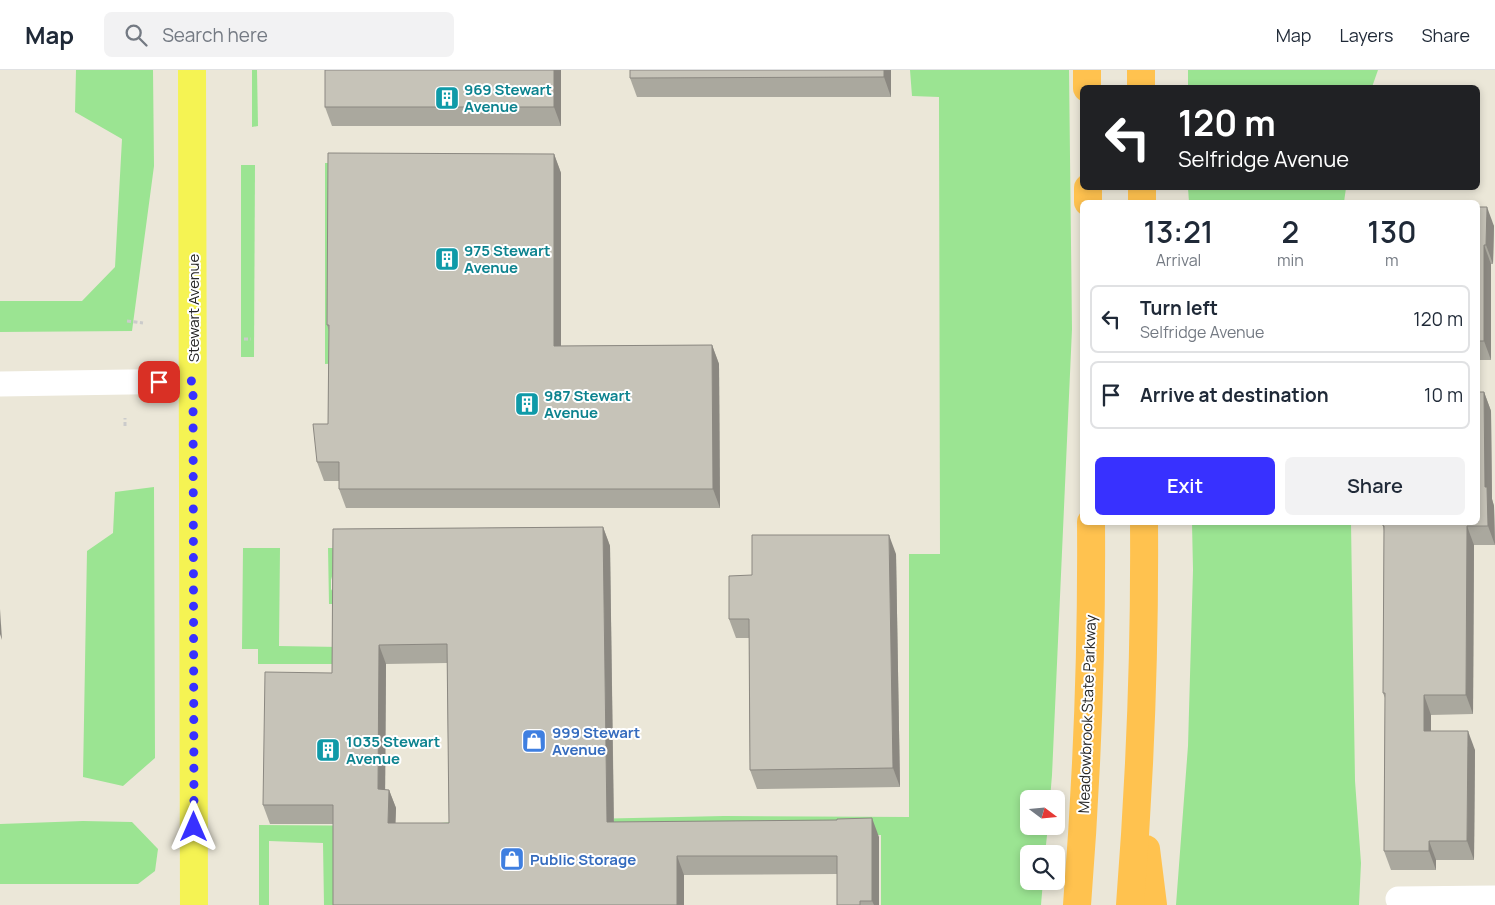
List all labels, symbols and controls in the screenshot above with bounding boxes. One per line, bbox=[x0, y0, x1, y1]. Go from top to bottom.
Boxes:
search box bbox=[104, 12, 454, 57]
text: Map bbox=[25, 18, 74, 51]
icon: search bbox=[122, 21, 150, 49]
text: Search here bbox=[162, 22, 268, 48]
text: Map bbox=[1276, 23, 1311, 47]
text: Layers bbox=[1339, 23, 1393, 47]
text: Share bbox=[1421, 23, 1470, 47]
place label: 969 Stewart Avenue bbox=[464, 79, 552, 117]
building icon: 969 Stewart Avenue bbox=[434, 85, 460, 111]
text: 120 m bbox=[1178, 99, 1276, 147]
icon: left bbox=[1095, 105, 1160, 170]
text: Selfridge Avenue bbox=[1178, 144, 1349, 174]
text: 13:21 bbox=[1144, 211, 1213, 252]
text: 2 bbox=[1282, 211, 1299, 252]
text: 130 bbox=[1367, 211, 1416, 252]
place label: 975 Stewart Avenue bbox=[464, 240, 550, 278]
building icon: 975 Stewart Avenue bbox=[434, 246, 460, 272]
text: Arrival bbox=[1156, 249, 1201, 271]
text: min bbox=[1277, 249, 1304, 271]
text: m bbox=[1385, 249, 1399, 271]
street label: Stewart Avenue bbox=[183, 253, 204, 362]
text: Turn left bbox=[1140, 295, 1218, 321]
icon: left bbox=[1097, 305, 1125, 333]
text: 120 m bbox=[1413, 306, 1463, 332]
text: Selfridge Avenue bbox=[1140, 321, 1264, 343]
pin bbox=[138, 361, 180, 403]
icon: arrive bbox=[145, 368, 173, 396]
icon: arrive bbox=[1097, 381, 1125, 409]
text: Arrive at destination bbox=[1140, 382, 1329, 408]
text: 10 m bbox=[1424, 382, 1463, 408]
place label: 987 Stewart Avenue bbox=[544, 385, 631, 423]
building icon: 987 Stewart Avenue bbox=[514, 391, 540, 417]
button: Exit bbox=[1095, 457, 1275, 515]
button: Share bbox=[1285, 457, 1465, 515]
street label: Meadowbrook State Parkway bbox=[1073, 614, 1101, 814]
place label: 999 Stewart Avenue bbox=[552, 722, 640, 760]
shop icon: 999 Stewart Avenue bbox=[521, 728, 547, 754]
place label: 1035 Stewart Avenue bbox=[346, 731, 440, 769]
building icon: 1035 Stewart Avenue bbox=[315, 737, 341, 763]
north arrow bbox=[1020, 790, 1065, 835]
map controls bbox=[1020, 790, 1065, 890]
position arrow bbox=[167, 800, 219, 852]
button: search bbox=[1020, 845, 1065, 890]
shop icon: Public Storage bbox=[499, 846, 525, 872]
place label: Public Storage bbox=[530, 849, 636, 870]

